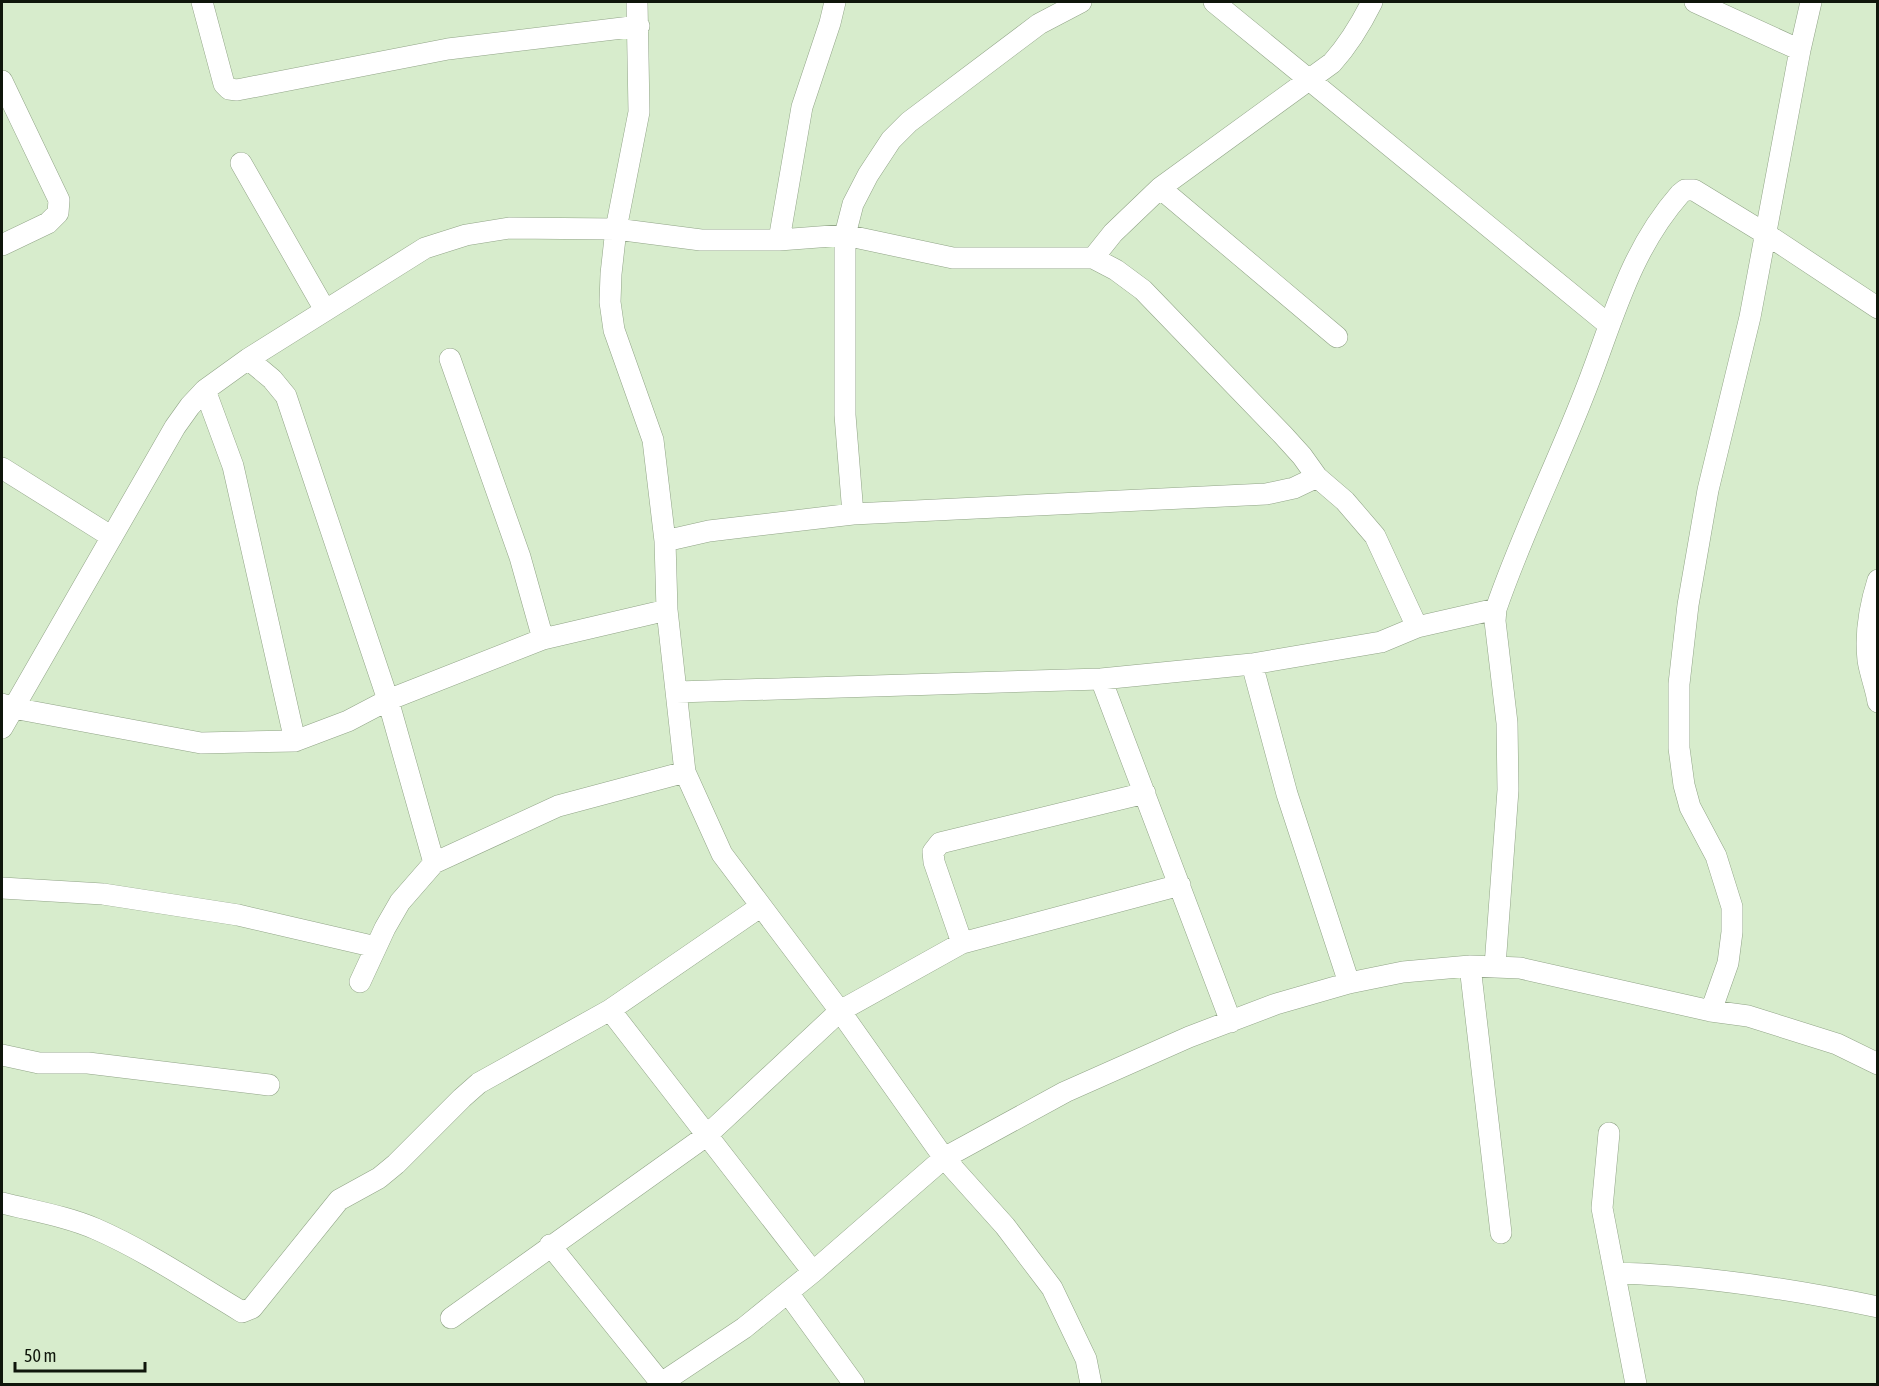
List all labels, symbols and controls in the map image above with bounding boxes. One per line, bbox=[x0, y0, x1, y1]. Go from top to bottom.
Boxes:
scale bar bbox=[15, 1335, 146, 1373]
text: 50 m bbox=[24, 1345, 56, 1366]

